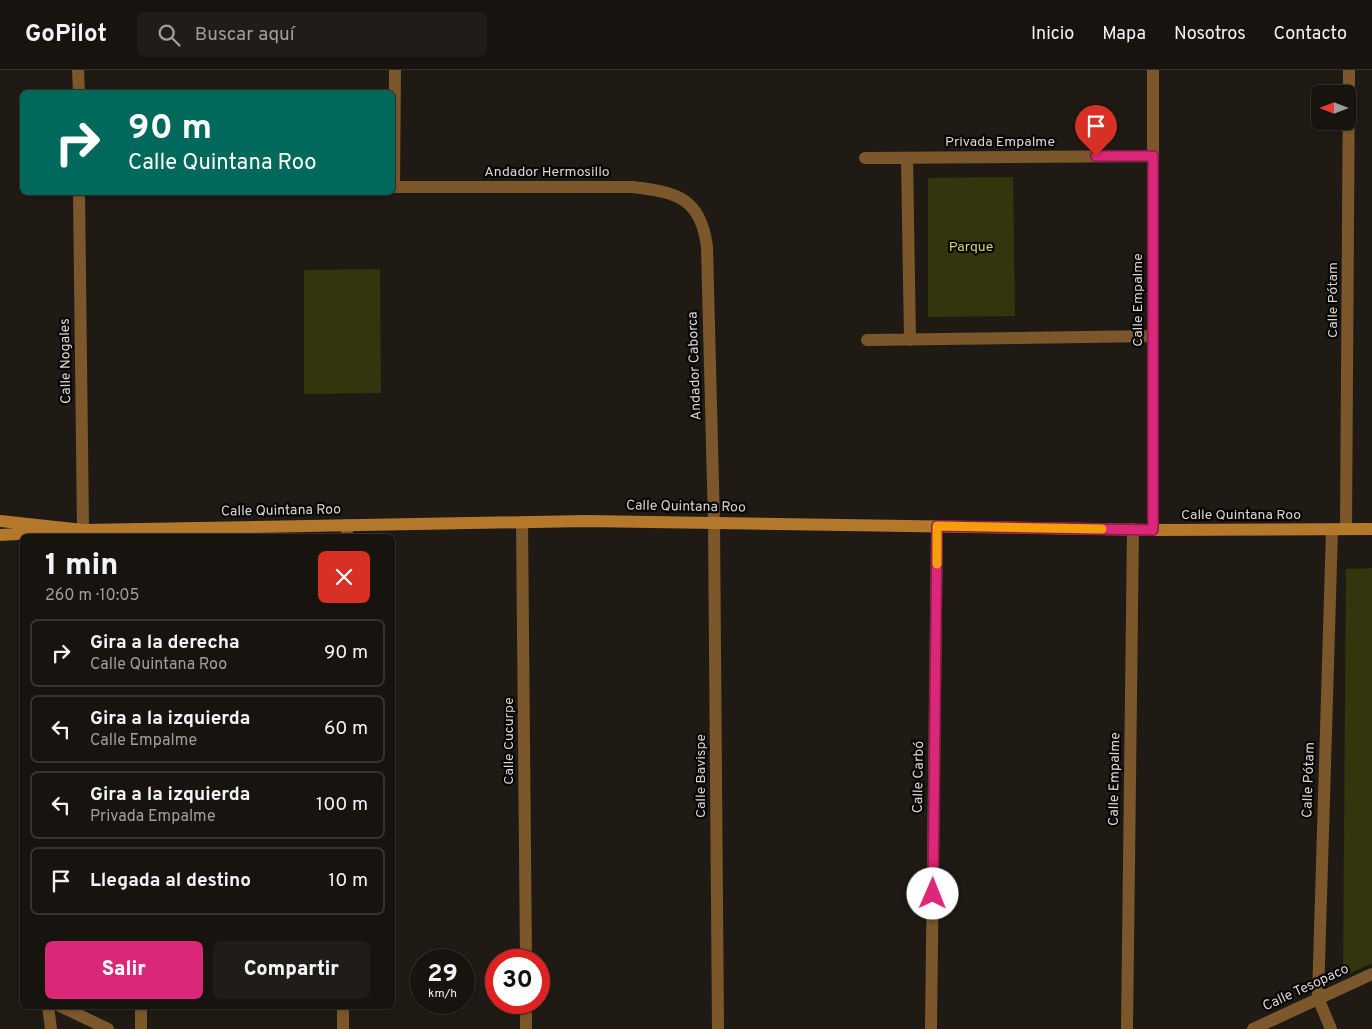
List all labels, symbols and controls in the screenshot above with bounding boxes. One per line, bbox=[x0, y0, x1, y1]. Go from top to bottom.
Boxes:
search box bbox=[137, 12, 487, 57]
text: GoPilot bbox=[25, 20, 107, 50]
icon: search bbox=[155, 21, 183, 49]
text: Buscar aquí bbox=[195, 23, 295, 47]
text: Inicio bbox=[1031, 23, 1074, 46]
text: Mapa bbox=[1102, 23, 1146, 46]
text: Nosotros bbox=[1174, 23, 1246, 46]
text: Contacto bbox=[1274, 23, 1347, 46]
north arrow bbox=[1311, 85, 1356, 130]
map controls bbox=[1311, 85, 1356, 130]
pin bbox=[1075, 105, 1117, 156]
text: 90 m bbox=[128, 107, 212, 151]
icon: right bbox=[45, 110, 110, 175]
icon: arrive bbox=[1082, 112, 1110, 140]
street label: Privada Empalme bbox=[945, 134, 1055, 151]
text: Calle Quintana Roo bbox=[128, 150, 317, 177]
street label: Andador Hermosillo bbox=[484, 164, 610, 181]
park label: Parque bbox=[949, 239, 993, 256]
street label: Calle Empalme bbox=[1130, 253, 1147, 347]
street label: Calle Pótam bbox=[1325, 262, 1342, 338]
street label: Andador Caborca bbox=[685, 311, 705, 421]
street label: Calle Nogales bbox=[57, 318, 75, 404]
street label: Calle Quintana Roo bbox=[626, 497, 746, 517]
street label: Calle Quintana Roo bbox=[221, 501, 341, 521]
street label: Calle Quintana Roo bbox=[1181, 507, 1301, 524]
text: 1 min bbox=[45, 548, 118, 585]
button: close bbox=[318, 551, 370, 603]
text: 260 m · 10:05 bbox=[45, 586, 140, 606]
text: Gira a la derecha bbox=[90, 631, 240, 655]
icon: right bbox=[47, 639, 75, 667]
text: 90 m bbox=[324, 641, 368, 665]
text: Calle Quintana Roo bbox=[90, 655, 227, 675]
street label: Calle Cucurpe bbox=[501, 697, 518, 785]
text: Gira a la izquierda bbox=[90, 707, 250, 731]
icon: left bbox=[47, 715, 75, 743]
text: 60 m bbox=[324, 717, 368, 741]
text: Calle Empalme bbox=[90, 731, 197, 751]
street label: Calle Empalme bbox=[1106, 732, 1124, 826]
street label: Calle Bavispe bbox=[693, 734, 710, 818]
street label: Calle Carbó bbox=[910, 740, 928, 813]
street label: Calle Pótam bbox=[1299, 742, 1319, 818]
text: Gira a la izquierda bbox=[90, 783, 250, 807]
icon: left bbox=[47, 791, 75, 819]
text: 100 m bbox=[316, 793, 368, 817]
text: Privada Empalme bbox=[90, 807, 216, 827]
icon: arrive bbox=[47, 867, 75, 895]
position arrow bbox=[906, 867, 958, 919]
text: Llegada al destino bbox=[90, 869, 251, 893]
text: 10 m bbox=[328, 869, 368, 893]
button: Salir bbox=[45, 941, 203, 999]
button: Compartir bbox=[213, 941, 370, 999]
speed limit sign: 30 bbox=[485, 949, 550, 1014]
text: 29 bbox=[427, 959, 458, 991]
street label: Calle Tesopaco bbox=[1260, 961, 1352, 1015]
text: km/h bbox=[428, 986, 457, 1002]

